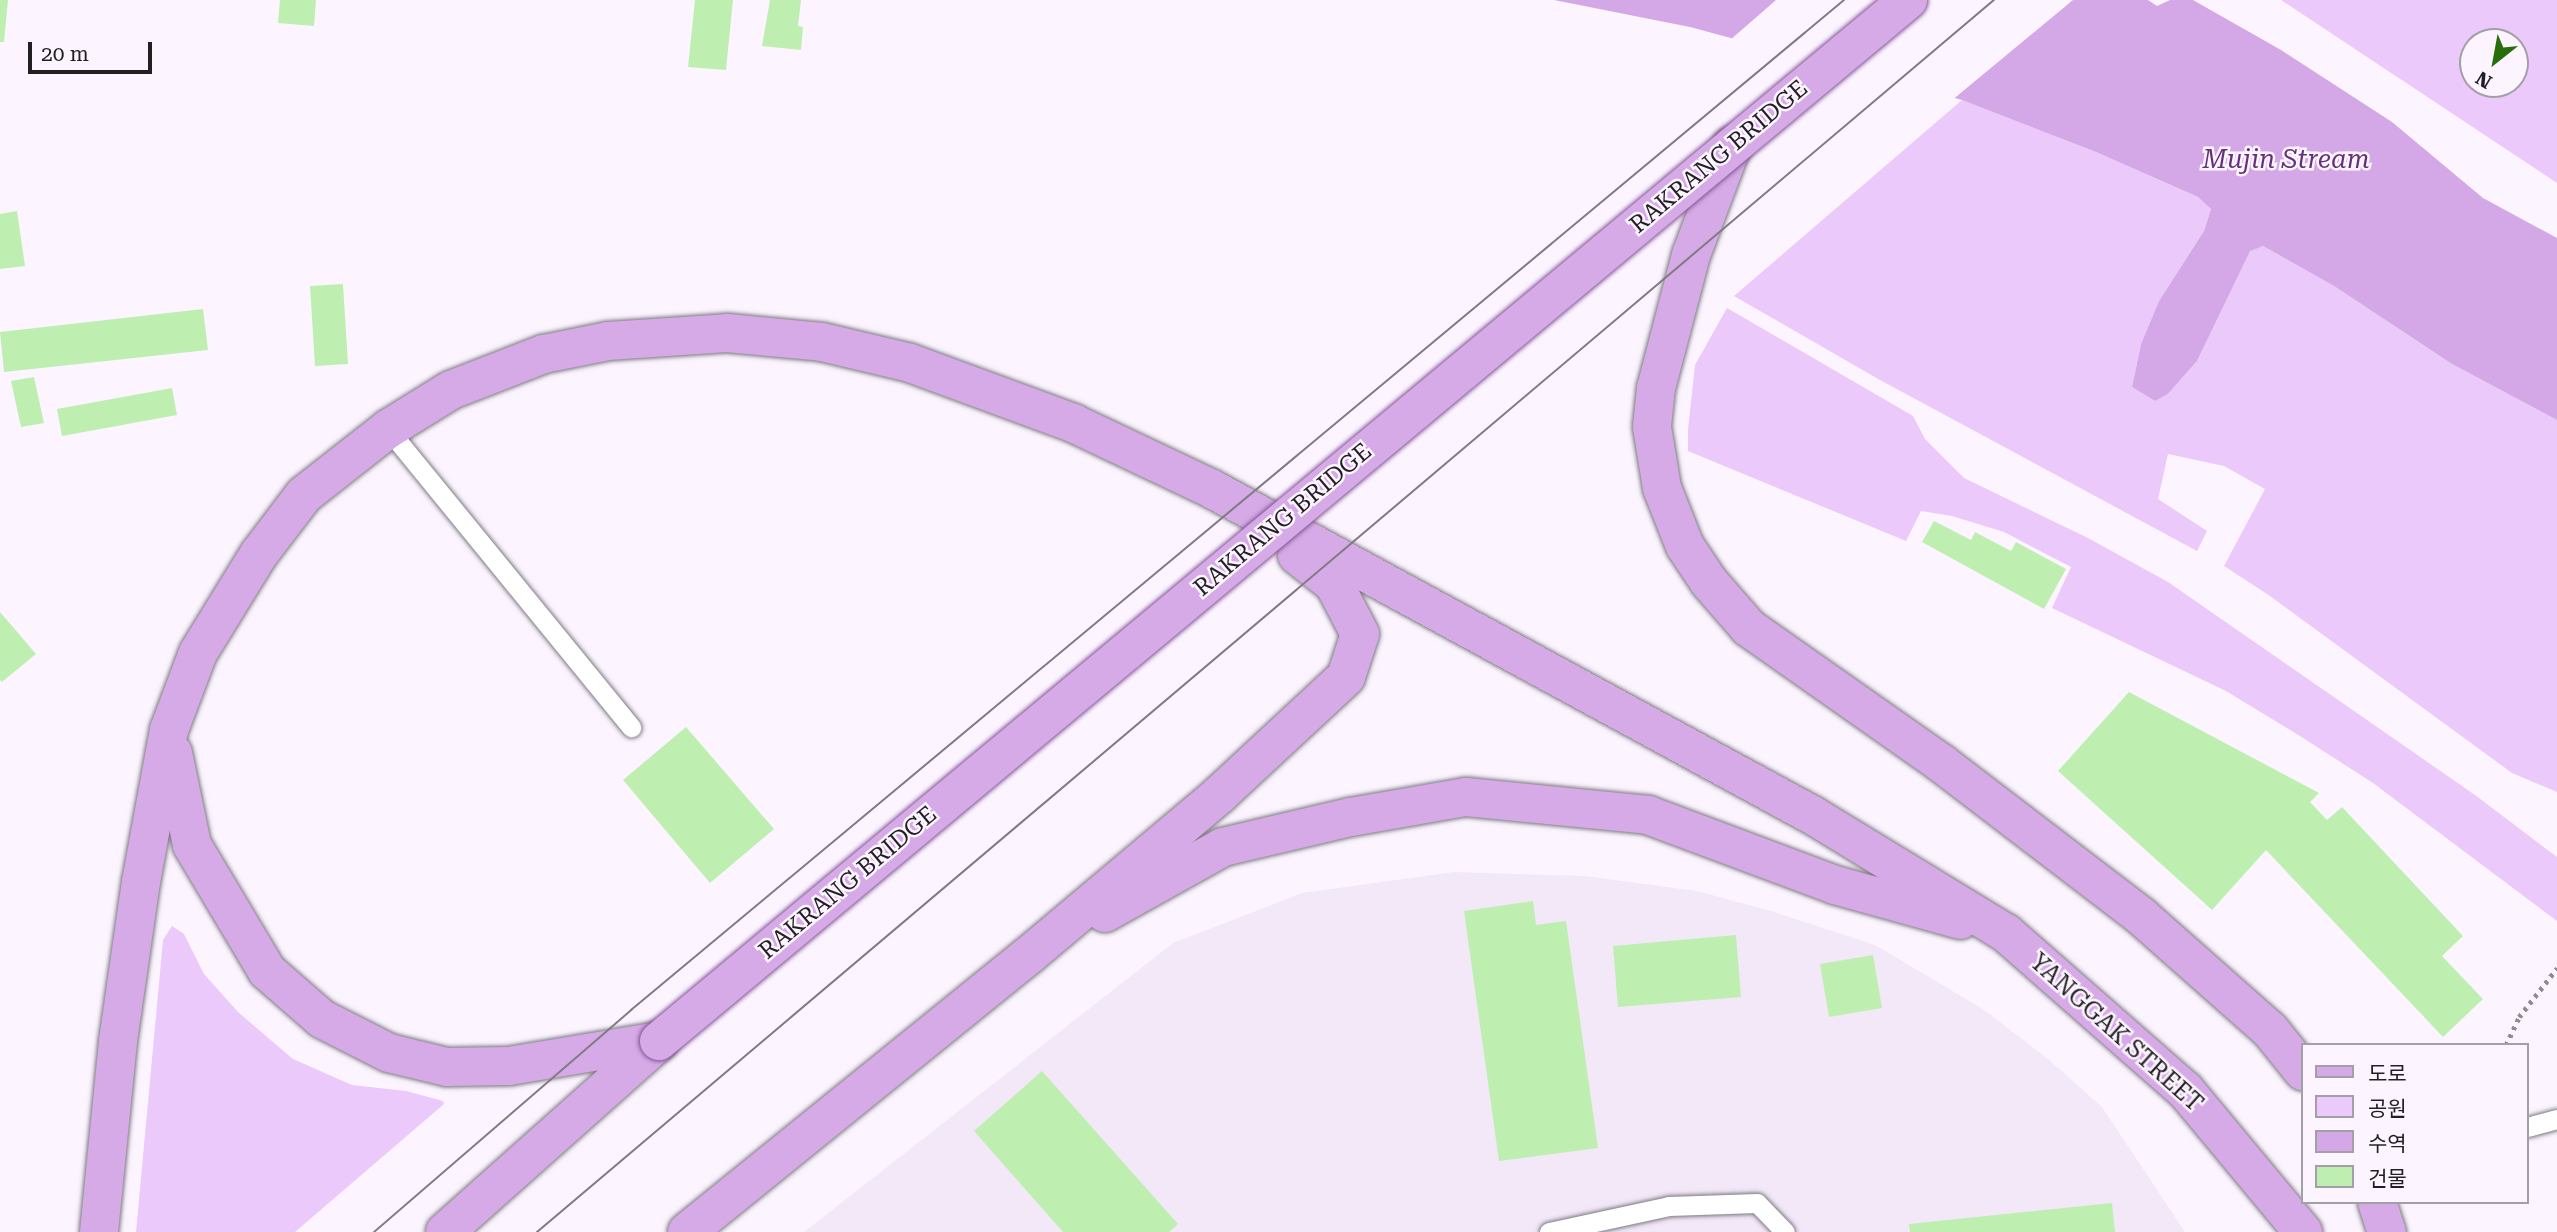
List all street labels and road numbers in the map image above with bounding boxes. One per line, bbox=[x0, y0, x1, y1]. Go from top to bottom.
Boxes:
street label: RAKRANG BRIDGE bbox=[1624, 74, 1814, 240]
street label: RAKRANG BRIDGE bbox=[1188, 437, 1378, 603]
street label: RAKRANG BRIDGE bbox=[753, 800, 943, 966]
street label: YANGGAK STREET bbox=[2024, 948, 2208, 1118]

